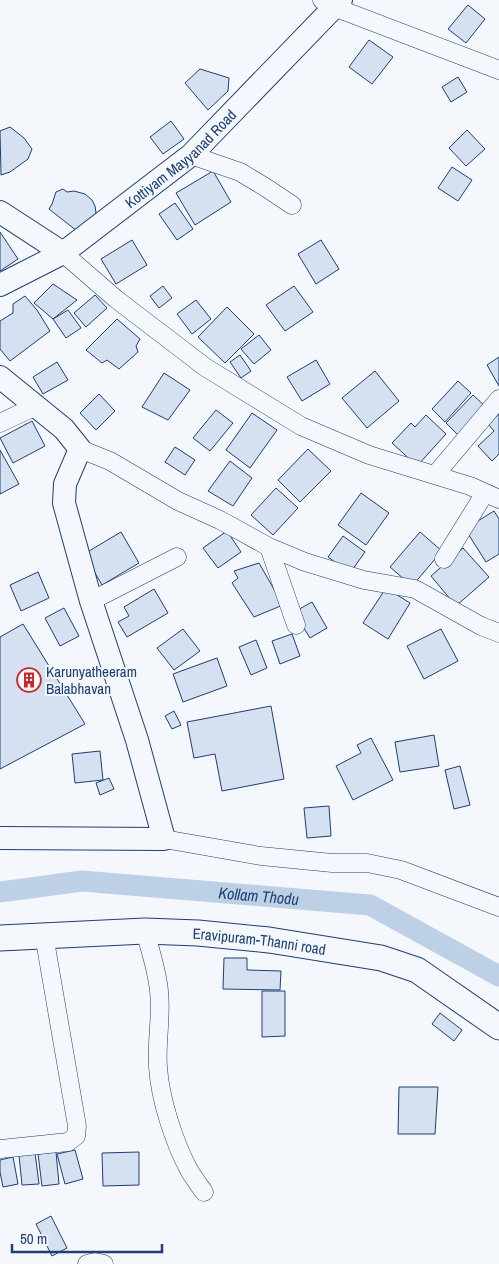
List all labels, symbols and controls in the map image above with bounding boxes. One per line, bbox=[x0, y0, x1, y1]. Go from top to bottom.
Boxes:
street label: Kottiyam Mayyanad Road bbox=[120, 104, 241, 213]
place label: Karunyatheeram Balabhavan bbox=[46, 661, 137, 699]
building icon: Karunyatheeram Balabhavan bbox=[16, 667, 42, 693]
water label: Kollam Thodu bbox=[218, 881, 300, 910]
street label: Eravipuram-Thanni road bbox=[192, 922, 327, 959]
scale bar bbox=[12, 1222, 162, 1254]
text: 50 m bbox=[20, 1228, 47, 1249]

